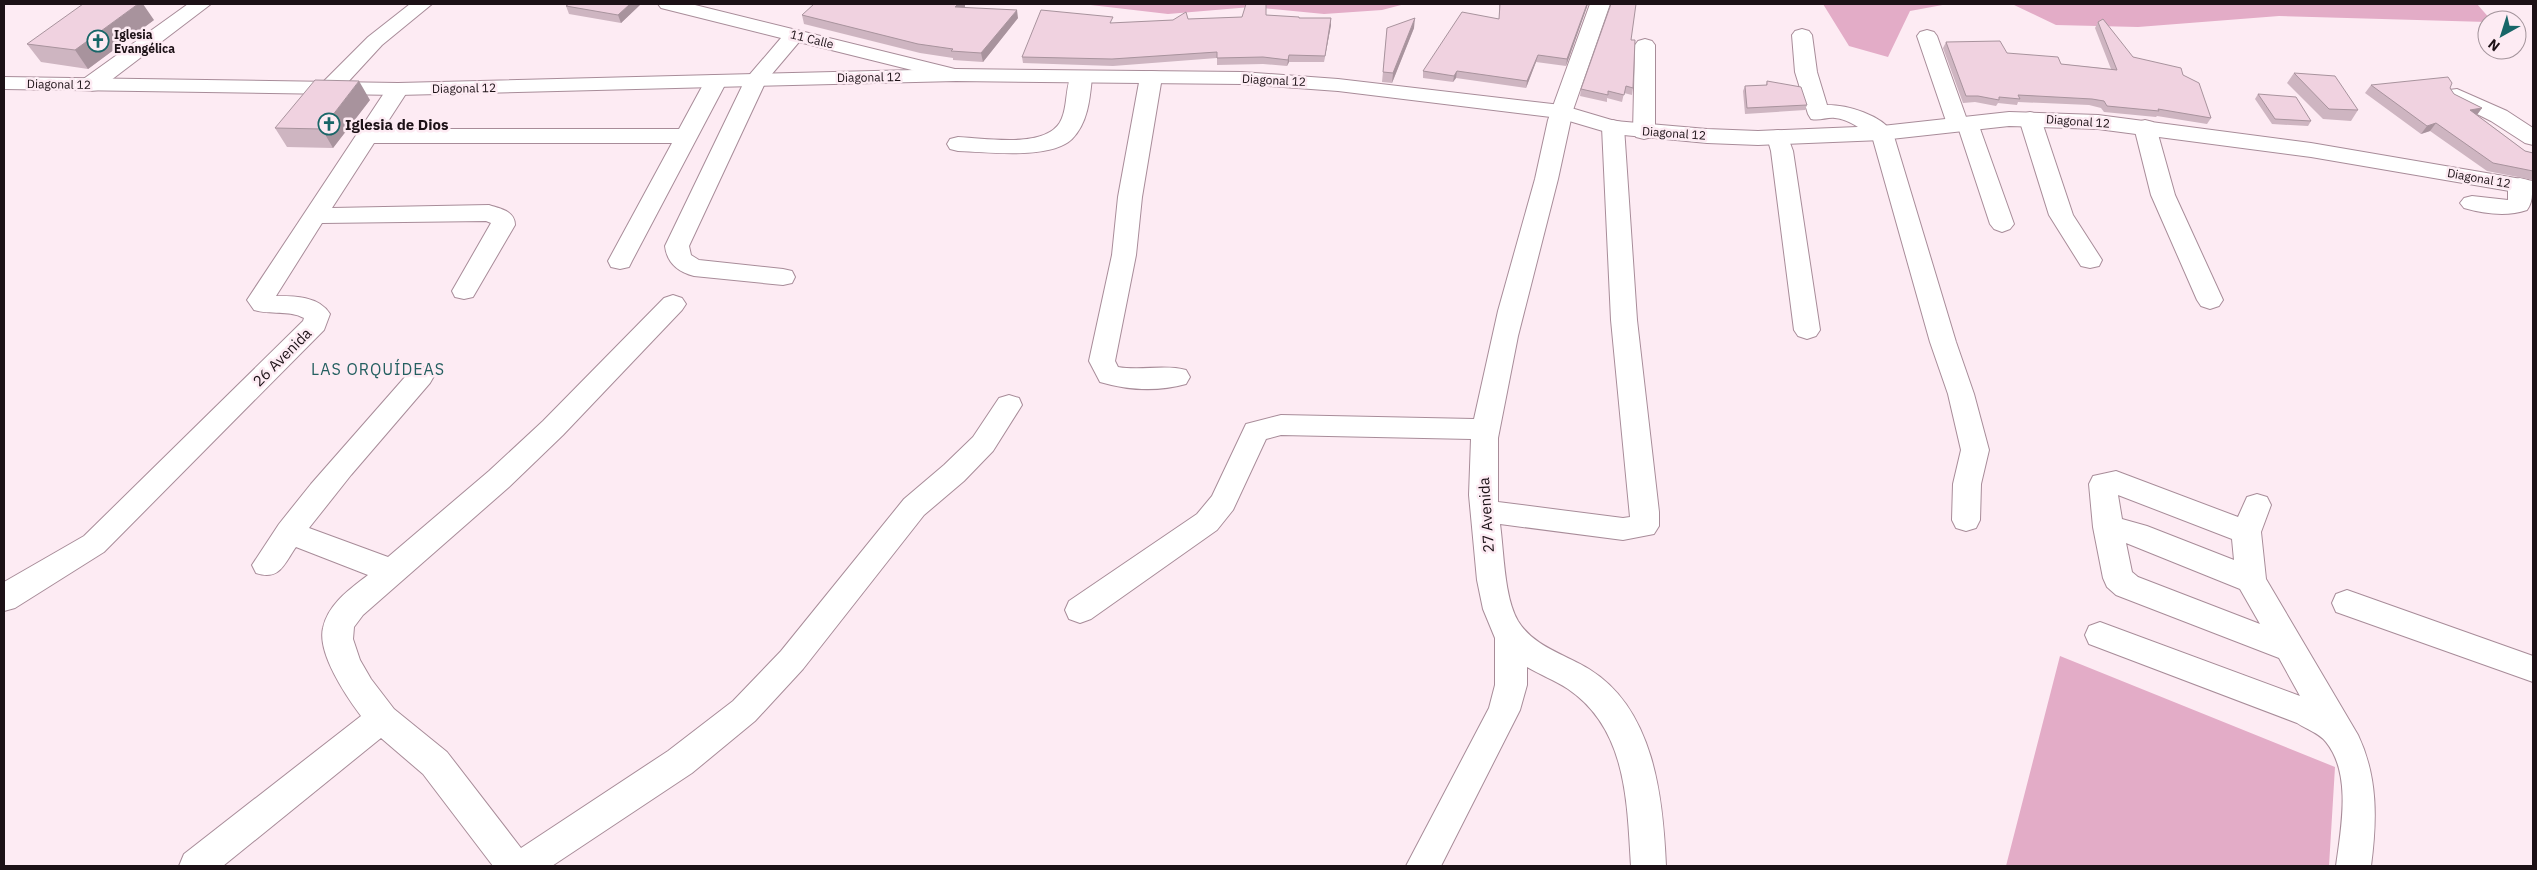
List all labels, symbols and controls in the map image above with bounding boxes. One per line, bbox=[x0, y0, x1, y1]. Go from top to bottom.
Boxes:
north arrow bbox=[2477, 10, 2527, 60]
street label: 11 Calle bbox=[789, 26, 836, 52]
place label: Iglesia Evangélica bbox=[114, 27, 175, 56]
church icon: Iglesia Evangélica bbox=[86, 29, 110, 53]
text: N bbox=[2484, 35, 2503, 55]
street label: Diagonal 12 bbox=[837, 69, 901, 85]
street label: Diagonal 12 bbox=[1242, 71, 1306, 89]
street label: Diagonal 12 bbox=[27, 76, 91, 92]
street label: Diagonal 12 bbox=[432, 80, 496, 96]
street label: Diagonal 12 bbox=[2045, 111, 2111, 131]
church icon: Iglesia de Dios bbox=[317, 112, 341, 136]
place label: Iglesia de Dios bbox=[345, 115, 449, 134]
street label: Diagonal 12 bbox=[1641, 123, 1707, 143]
street label: Diagonal 12 bbox=[2446, 165, 2512, 191]
street label: 26 Avenida bbox=[249, 324, 315, 390]
district label: LAS ORQUÍDEAS bbox=[311, 358, 445, 379]
street label: 27 Avenida bbox=[1474, 477, 1498, 553]

